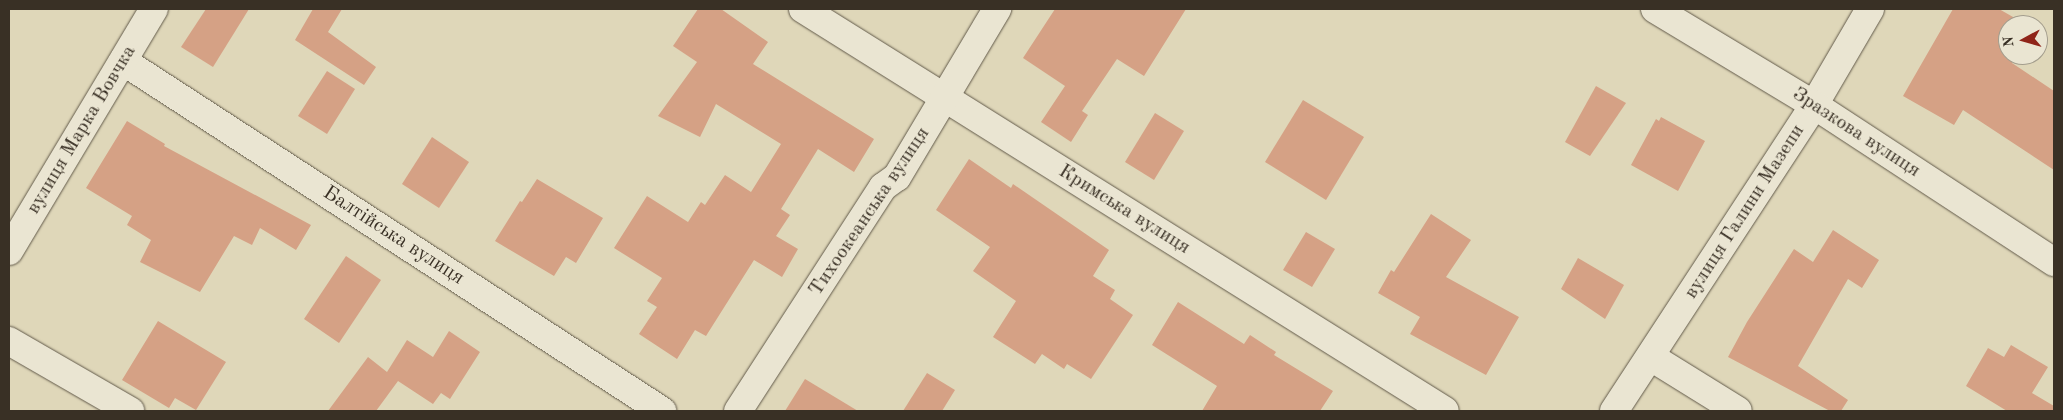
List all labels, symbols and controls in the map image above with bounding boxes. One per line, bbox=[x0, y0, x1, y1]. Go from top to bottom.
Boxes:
north arrow bbox=[1998, 15, 2048, 65]
text: N bbox=[2002, 35, 2017, 48]
street label: вулиця Марка Вовчка bbox=[22, 41, 142, 219]
street label: Зразкова вулиця bbox=[1788, 83, 1924, 183]
street label: вулиця Галини Мазепи bbox=[1680, 120, 1810, 304]
street label: Тихоокеанська вулиця bbox=[805, 123, 935, 301]
street label: Кримська вулиця bbox=[1054, 160, 1194, 260]
street label: Балтійська вулиця bbox=[318, 181, 468, 291]

